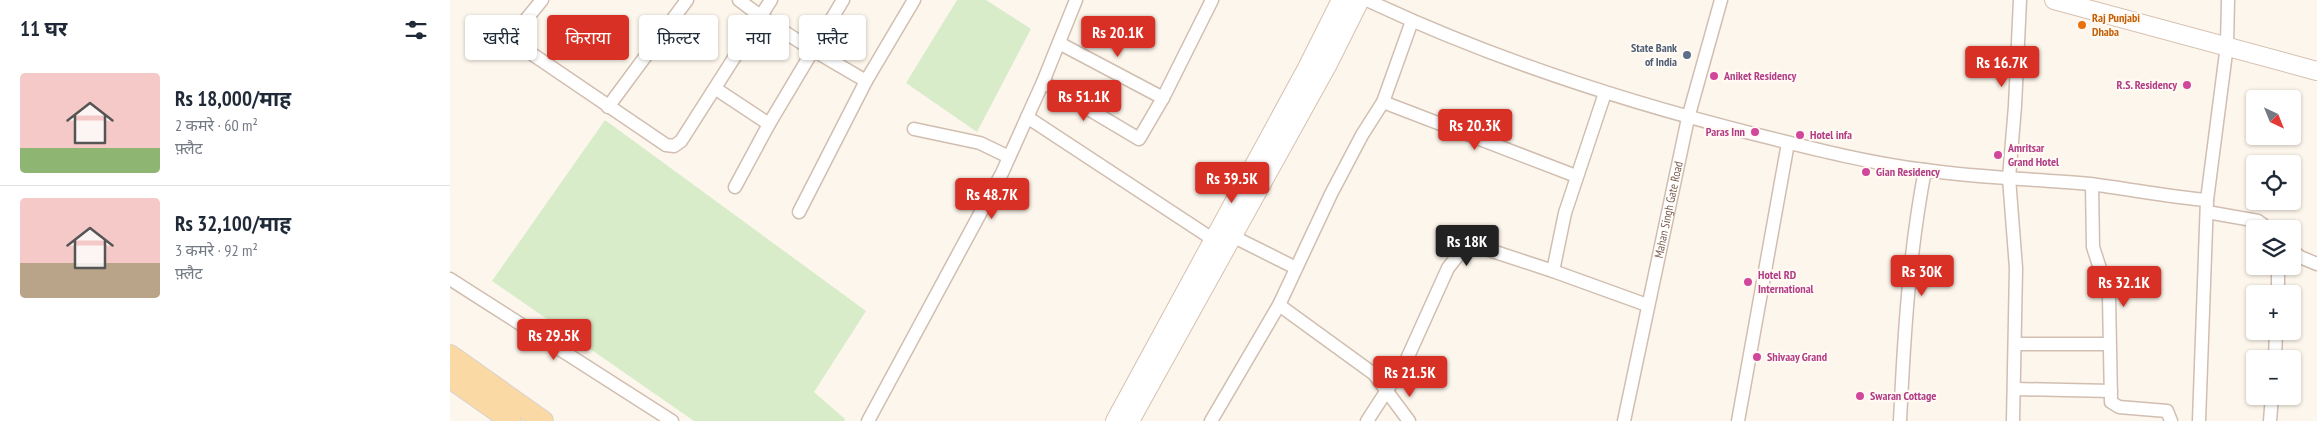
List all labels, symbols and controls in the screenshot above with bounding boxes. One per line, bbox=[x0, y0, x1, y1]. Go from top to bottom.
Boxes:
place label: Raj Punjabi Dhaba bbox=[2092, 10, 2140, 39]
text: 11 घर bbox=[20, 15, 67, 42]
chip: खरीदें bbox=[465, 15, 537, 60]
chip: किराया bbox=[547, 15, 629, 60]
chip: फ़िल्टर bbox=[639, 15, 718, 60]
chip: नया bbox=[728, 15, 789, 60]
chip: फ़्लैट bbox=[799, 15, 866, 60]
pin: Rs 20.1K bbox=[1066, 15, 1170, 58]
icon: filters bbox=[402, 16, 430, 44]
marker: Raj Punjabi Dhaba bbox=[2076, 19, 2088, 31]
text: Rs 20.1K bbox=[1092, 22, 1144, 42]
place label: State Bank of India bbox=[1631, 40, 1677, 69]
pin: Rs 16.7K bbox=[1950, 46, 2054, 88]
marker: State Bank of India bbox=[1681, 49, 1693, 61]
text: Rs 16.7K bbox=[1976, 52, 2028, 72]
place label: Aniket Residency bbox=[1723, 68, 1796, 83]
marker: Aniket Residency bbox=[1708, 70, 1720, 82]
place label: R.S. Residency bbox=[2117, 77, 2177, 92]
marker: R.S. Residency bbox=[2181, 79, 2193, 91]
pin: Rs 51.1K bbox=[1032, 80, 1136, 122]
text: Rs 18,000/माह bbox=[175, 85, 291, 112]
text: Rs 51.1K bbox=[1058, 86, 1110, 106]
north arrow bbox=[2246, 90, 2301, 145]
map controls bbox=[2246, 90, 2301, 405]
icon: home bbox=[60, 93, 120, 153]
pin: Rs 20.3K bbox=[1423, 108, 1527, 151]
text: 2 कमरे · 60 m² bbox=[175, 115, 258, 135]
text: Rs 20.3K bbox=[1449, 115, 1501, 135]
place label: Paras Inn bbox=[1706, 124, 1745, 139]
marker: Paras Inn bbox=[1749, 126, 1761, 138]
place label: Hotel infa bbox=[1810, 127, 1852, 142]
marker: Hotel infa bbox=[1794, 129, 1806, 141]
text: फ़्लैट bbox=[175, 138, 203, 158]
place label: Amritsar Grand Hotel bbox=[2007, 140, 2059, 169]
marker: Amritsar Grand Hotel bbox=[1992, 149, 2004, 161]
button: locate bbox=[2246, 155, 2301, 210]
street label: Mahan Singh Gate Road bbox=[1651, 160, 1686, 259]
pin: Rs 39.5K bbox=[1180, 162, 1284, 204]
place label: Gian Residency bbox=[1876, 164, 1940, 179]
marker: Gian Residency bbox=[1860, 166, 1872, 178]
text: Rs 39.5K bbox=[1206, 168, 1258, 188]
pin: Rs 48.7K bbox=[940, 178, 1044, 220]
text: Rs 48.7K bbox=[966, 184, 1018, 204]
text: Rs 32,100/माह bbox=[175, 210, 291, 237]
icon: home bbox=[60, 218, 120, 278]
button: layers bbox=[2246, 220, 2301, 275]
pin: Rs 18K bbox=[1426, 224, 1508, 267]
text: Rs 18K bbox=[1447, 231, 1487, 251]
text: 3 कमरे · 92 m² bbox=[175, 240, 258, 260]
pin: Rs 30K bbox=[1881, 254, 1963, 297]
text: Rs 30K bbox=[1902, 261, 1942, 281]
text: फ़्लैट bbox=[175, 263, 203, 283]
pin: Rs 32.1K bbox=[2072, 266, 2176, 308]
place label: Hotel RD International bbox=[1758, 267, 1814, 296]
text: Rs 32.1K bbox=[2098, 272, 2150, 292]
marker: Hotel RD International bbox=[1742, 276, 1754, 288]
button: + bbox=[2246, 285, 2301, 340]
pin: Rs 29.5K bbox=[502, 318, 606, 361]
text: Rs 29.5K bbox=[528, 325, 580, 345]
place label: Shivaay Grand bbox=[1767, 349, 1827, 364]
button: − bbox=[2246, 350, 2301, 405]
marker: Shivaay Grand bbox=[1751, 351, 1763, 363]
pin: Rs 21.5K bbox=[1358, 356, 1462, 398]
text: Rs 21.5K bbox=[1384, 362, 1436, 382]
place label: Swaran Cottage bbox=[1870, 388, 1936, 403]
marker: Swaran Cottage bbox=[1854, 390, 1866, 402]

